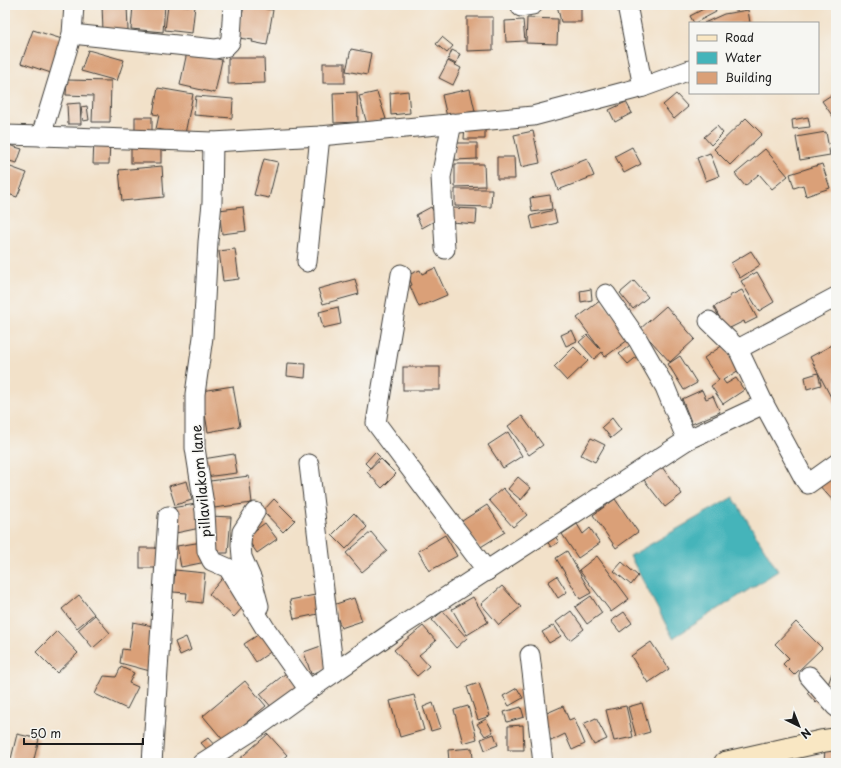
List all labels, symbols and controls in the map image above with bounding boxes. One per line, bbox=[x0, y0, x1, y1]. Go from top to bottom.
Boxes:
legend bbox=[689, 22, 819, 94]
text: Road bbox=[725, 28, 754, 46]
text: Water bbox=[725, 48, 762, 66]
text: Building bbox=[725, 68, 772, 86]
street label: pillavilakom lane bbox=[185, 424, 216, 538]
north arrow bbox=[779, 706, 819, 746]
scale bar bbox=[24, 720, 143, 746]
text: 50 m bbox=[30, 724, 61, 742]
text: N bbox=[797, 724, 815, 743]

